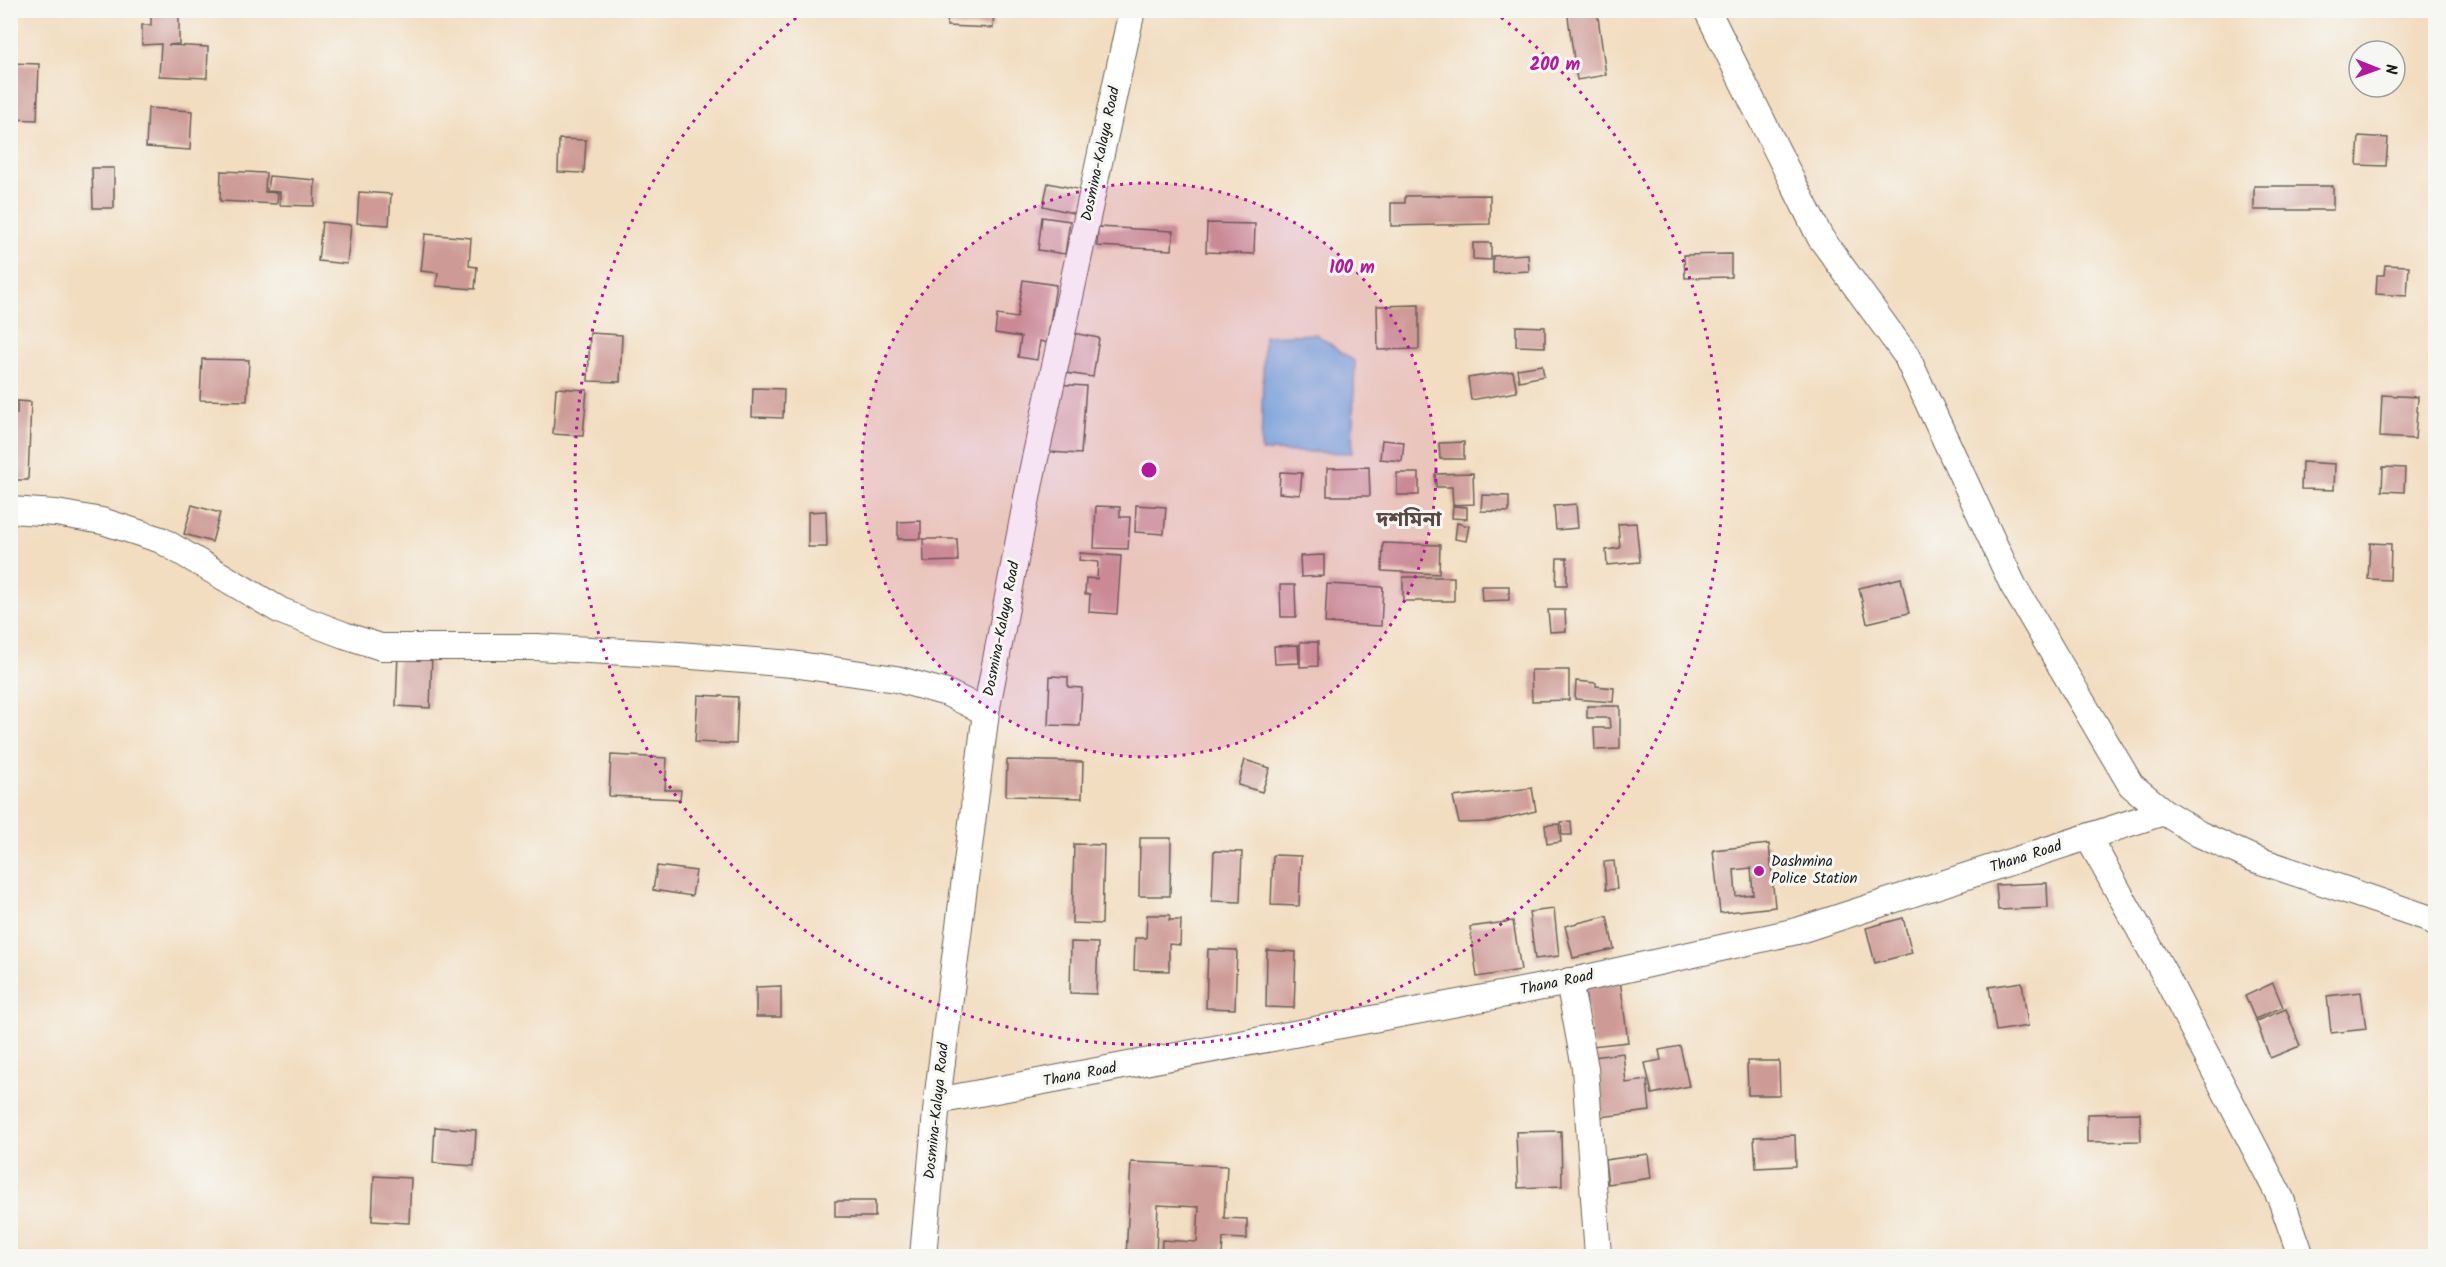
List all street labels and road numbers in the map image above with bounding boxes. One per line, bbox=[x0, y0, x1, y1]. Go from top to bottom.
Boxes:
street label: Dosmina-Kalaya Road bbox=[1075, 84, 1127, 224]
street label: Dosmina-Kalaya Road bbox=[977, 559, 1027, 699]
street label: Thana Road bbox=[1987, 834, 2065, 880]
street label: Thana Road bbox=[1518, 963, 1596, 1002]
street label: Dosmina-Kalaya Road bbox=[918, 1041, 956, 1180]
street label: Thana Road bbox=[1041, 1056, 1119, 1094]

